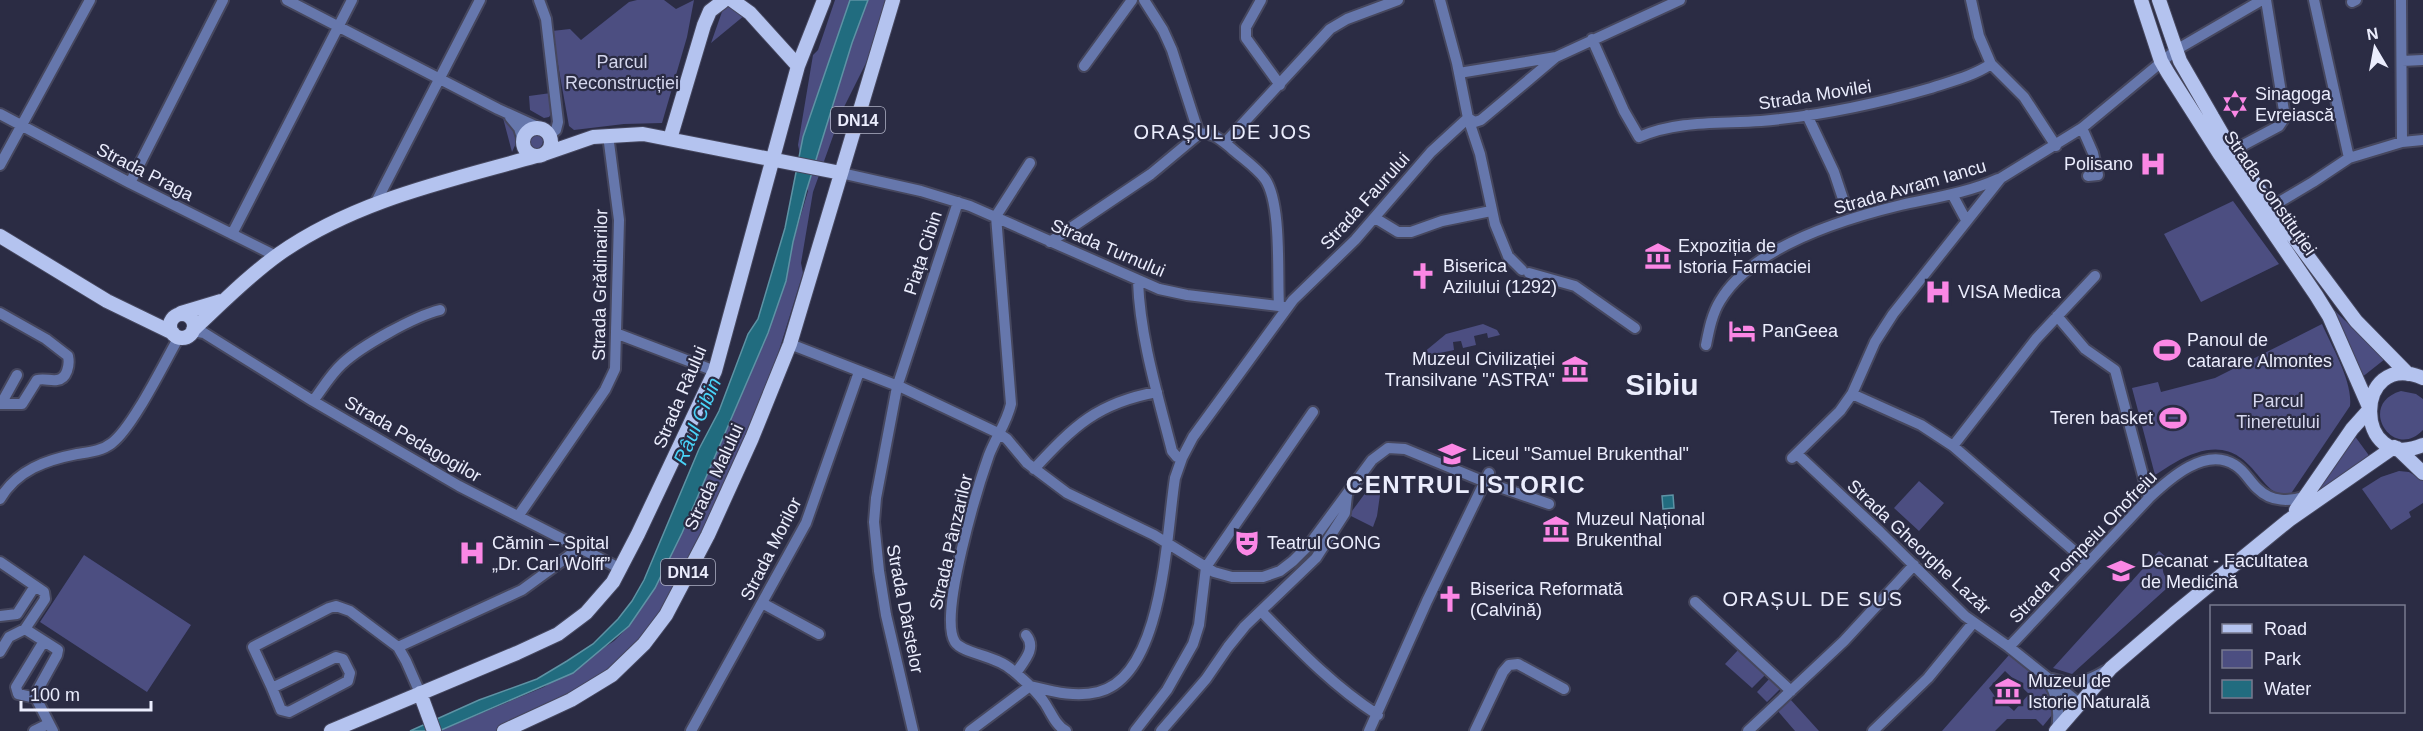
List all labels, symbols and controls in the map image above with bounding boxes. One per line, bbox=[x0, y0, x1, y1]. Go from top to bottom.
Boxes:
north arrow bbox=[2345, 18, 2405, 78]
text: N bbox=[2365, 24, 2380, 43]
park label: Parcul Reconstrucției bbox=[565, 52, 679, 93]
street label: Strada Movilei bbox=[1757, 76, 1873, 114]
place label: Sinagoga Evreiască bbox=[2255, 84, 2335, 125]
synagogue icon: Sinagoga Evreiască bbox=[2220, 89, 2250, 119]
road number: DN14 bbox=[831, 107, 885, 133]
district label: ORAȘUL DE JOS bbox=[1134, 121, 1312, 143]
street label: Strada Constituției bbox=[2220, 127, 2320, 259]
street label: Strada Praga bbox=[93, 139, 198, 205]
street label: Strada Faurului bbox=[1316, 149, 1414, 253]
hospital icon: Polisano bbox=[2138, 149, 2168, 179]
place label: Polisano bbox=[2064, 154, 2133, 174]
street label: Strada Avram Iancu bbox=[1831, 156, 1989, 218]
street label: Strada Grădinarilor bbox=[589, 209, 611, 361]
street label: Piața Cibin bbox=[900, 209, 946, 297]
street label: Strada Turnului bbox=[1048, 215, 1168, 281]
place label: Expoziția de Istoria Farmaciei bbox=[1678, 236, 1811, 277]
museum icon: Expoziția de Istoria Farmaciei bbox=[1643, 241, 1673, 271]
place label: Biserica Azilului (1292) bbox=[1443, 256, 1557, 297]
church icon: Biserica Azilului (1292) bbox=[1408, 261, 1438, 291]
hospital icon: VISA Medica bbox=[1923, 277, 1953, 307]
place label: VISA Medica bbox=[1958, 282, 2062, 302]
hotel icon: PanGeea bbox=[1727, 316, 1757, 346]
place label: PanGeea bbox=[1762, 321, 1839, 341]
place label: Panoul de catarare Almontes bbox=[2187, 330, 2332, 371]
sports icon: Panoul de catarare Almontes bbox=[2152, 335, 2182, 365]
street label: Strada Râului bbox=[649, 343, 711, 451]
place label: Muzeul Civilizației Transilvane "ASTRA" bbox=[1385, 349, 1555, 390]
museum icon: Muzeul Civilizației Transilvane "ASTRA" bbox=[1560, 354, 1590, 384]
district label: Sibiu bbox=[1625, 368, 1699, 401]
water label: Râul Cibin bbox=[669, 374, 725, 468]
park label: Parcul Tineretului bbox=[2236, 391, 2320, 432]
street label: Strada Pedagogilor bbox=[341, 392, 485, 486]
sports icon: Teren basket bbox=[2158, 403, 2188, 433]
place label: Teren basket bbox=[2050, 408, 2153, 428]
street label: Strada Malului bbox=[681, 421, 747, 533]
school or university icon: Liceul "Samuel Brukenthal" bbox=[1437, 439, 1467, 469]
place label: Liceul "Samuel Brukenthal" bbox=[1472, 444, 1689, 464]
street label: Strada Pompeiu Onofreiu bbox=[2005, 467, 2161, 627]
district label: CENTRUL ISTORIC bbox=[1346, 471, 1586, 498]
street label: Strada Pânzarilor bbox=[926, 472, 976, 612]
street label: Strada Gheorghe Lazăr bbox=[1843, 476, 1995, 618]
street label: Strada Morilor bbox=[736, 494, 806, 604]
place label: Muzeul Național Brukenthal bbox=[1576, 509, 1705, 550]
museum icon: Muzeul Național Brukenthal bbox=[1541, 514, 1571, 544]
theatre icon: Teatrul GONG bbox=[1232, 528, 1262, 558]
place label: Cămin – Spital „Dr. Carl Wolff” bbox=[492, 533, 610, 574]
place label: Teatrul GONG bbox=[1267, 533, 1381, 553]
hospital icon: Cămin – Spital „Dr. Carl Wolff” bbox=[457, 538, 487, 568]
street label: Strada Dârstelor bbox=[883, 543, 927, 675]
place label: Decanat - Facultatea de Medicină bbox=[2141, 551, 2309, 592]
school or university icon: Decanat - Facultatea de Medicină bbox=[2106, 556, 2136, 586]
road number: DN14 bbox=[661, 559, 715, 585]
place label: Biserica Reformată (Calvină) bbox=[1470, 579, 1624, 620]
church icon: Biserica Reformată (Calvină) bbox=[1435, 584, 1465, 614]
district label: ORAȘUL DE SUS bbox=[1722, 588, 1904, 610]
legend bbox=[2210, 605, 2405, 713]
text: Road bbox=[2264, 619, 2307, 639]
text: Park bbox=[2264, 649, 2302, 669]
place label: Muzeul de Istorie Naturală bbox=[2028, 671, 2151, 712]
scale bar bbox=[21, 674, 152, 712]
museum icon: Muzeul de Istorie Naturală bbox=[1993, 676, 2023, 706]
text: Water bbox=[2264, 679, 2311, 699]
text: 100 m bbox=[30, 685, 80, 705]

